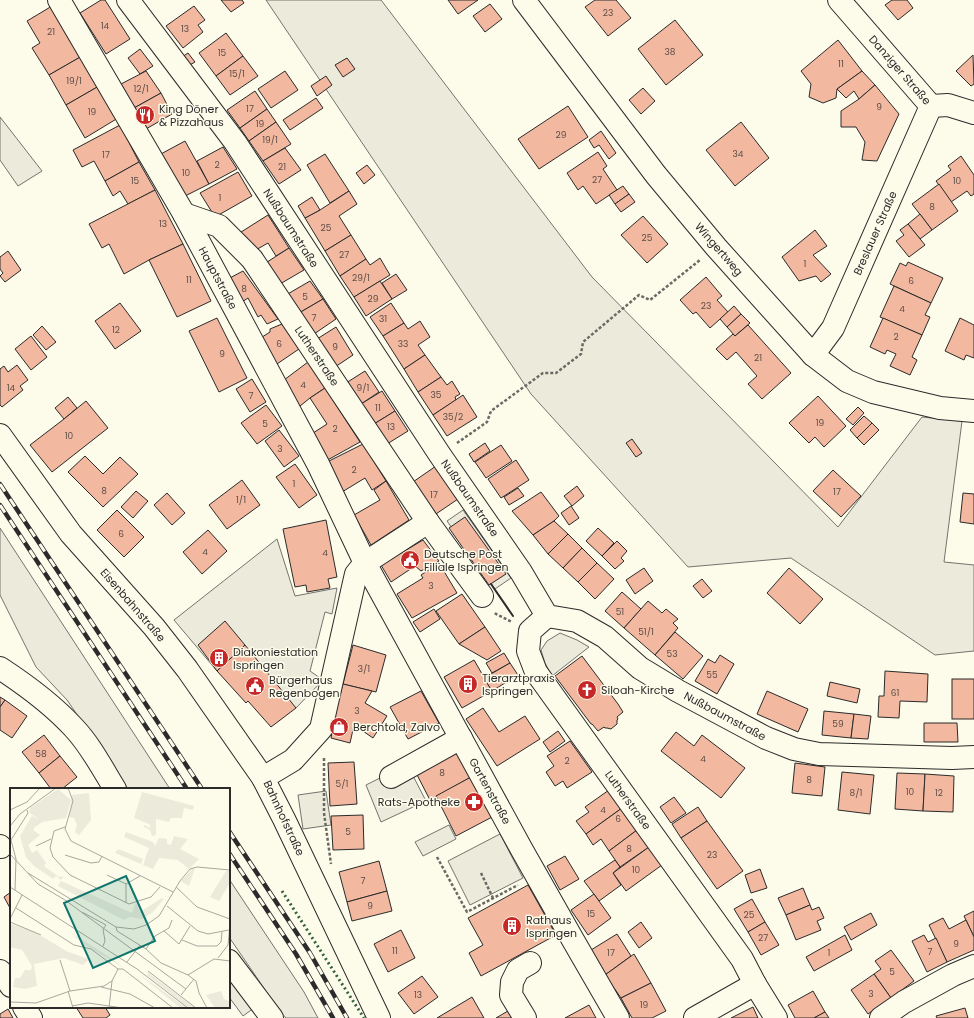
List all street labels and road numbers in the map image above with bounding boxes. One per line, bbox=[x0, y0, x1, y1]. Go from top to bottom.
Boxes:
street label: Danziger Straße bbox=[865, 32, 935, 108]
street label: Nußbaumstraße bbox=[259, 185, 323, 271]
street label: Breslauer Straße bbox=[849, 188, 901, 278]
street label: Wingertweg bbox=[691, 219, 747, 279]
street label: Hauptstraße bbox=[195, 244, 241, 312]
street label: Lutherstraße bbox=[291, 323, 343, 389]
street label: Nußbaumstraße bbox=[437, 456, 503, 540]
street label: Eisenbahnstraße bbox=[97, 565, 169, 645]
street label: Nußbaumstraße bbox=[681, 688, 769, 745]
street label: Gartenstraße bbox=[465, 755, 515, 827]
street label: Lutherstraße bbox=[601, 767, 655, 833]
street label: Bahnhofstraße bbox=[260, 778, 309, 858]

